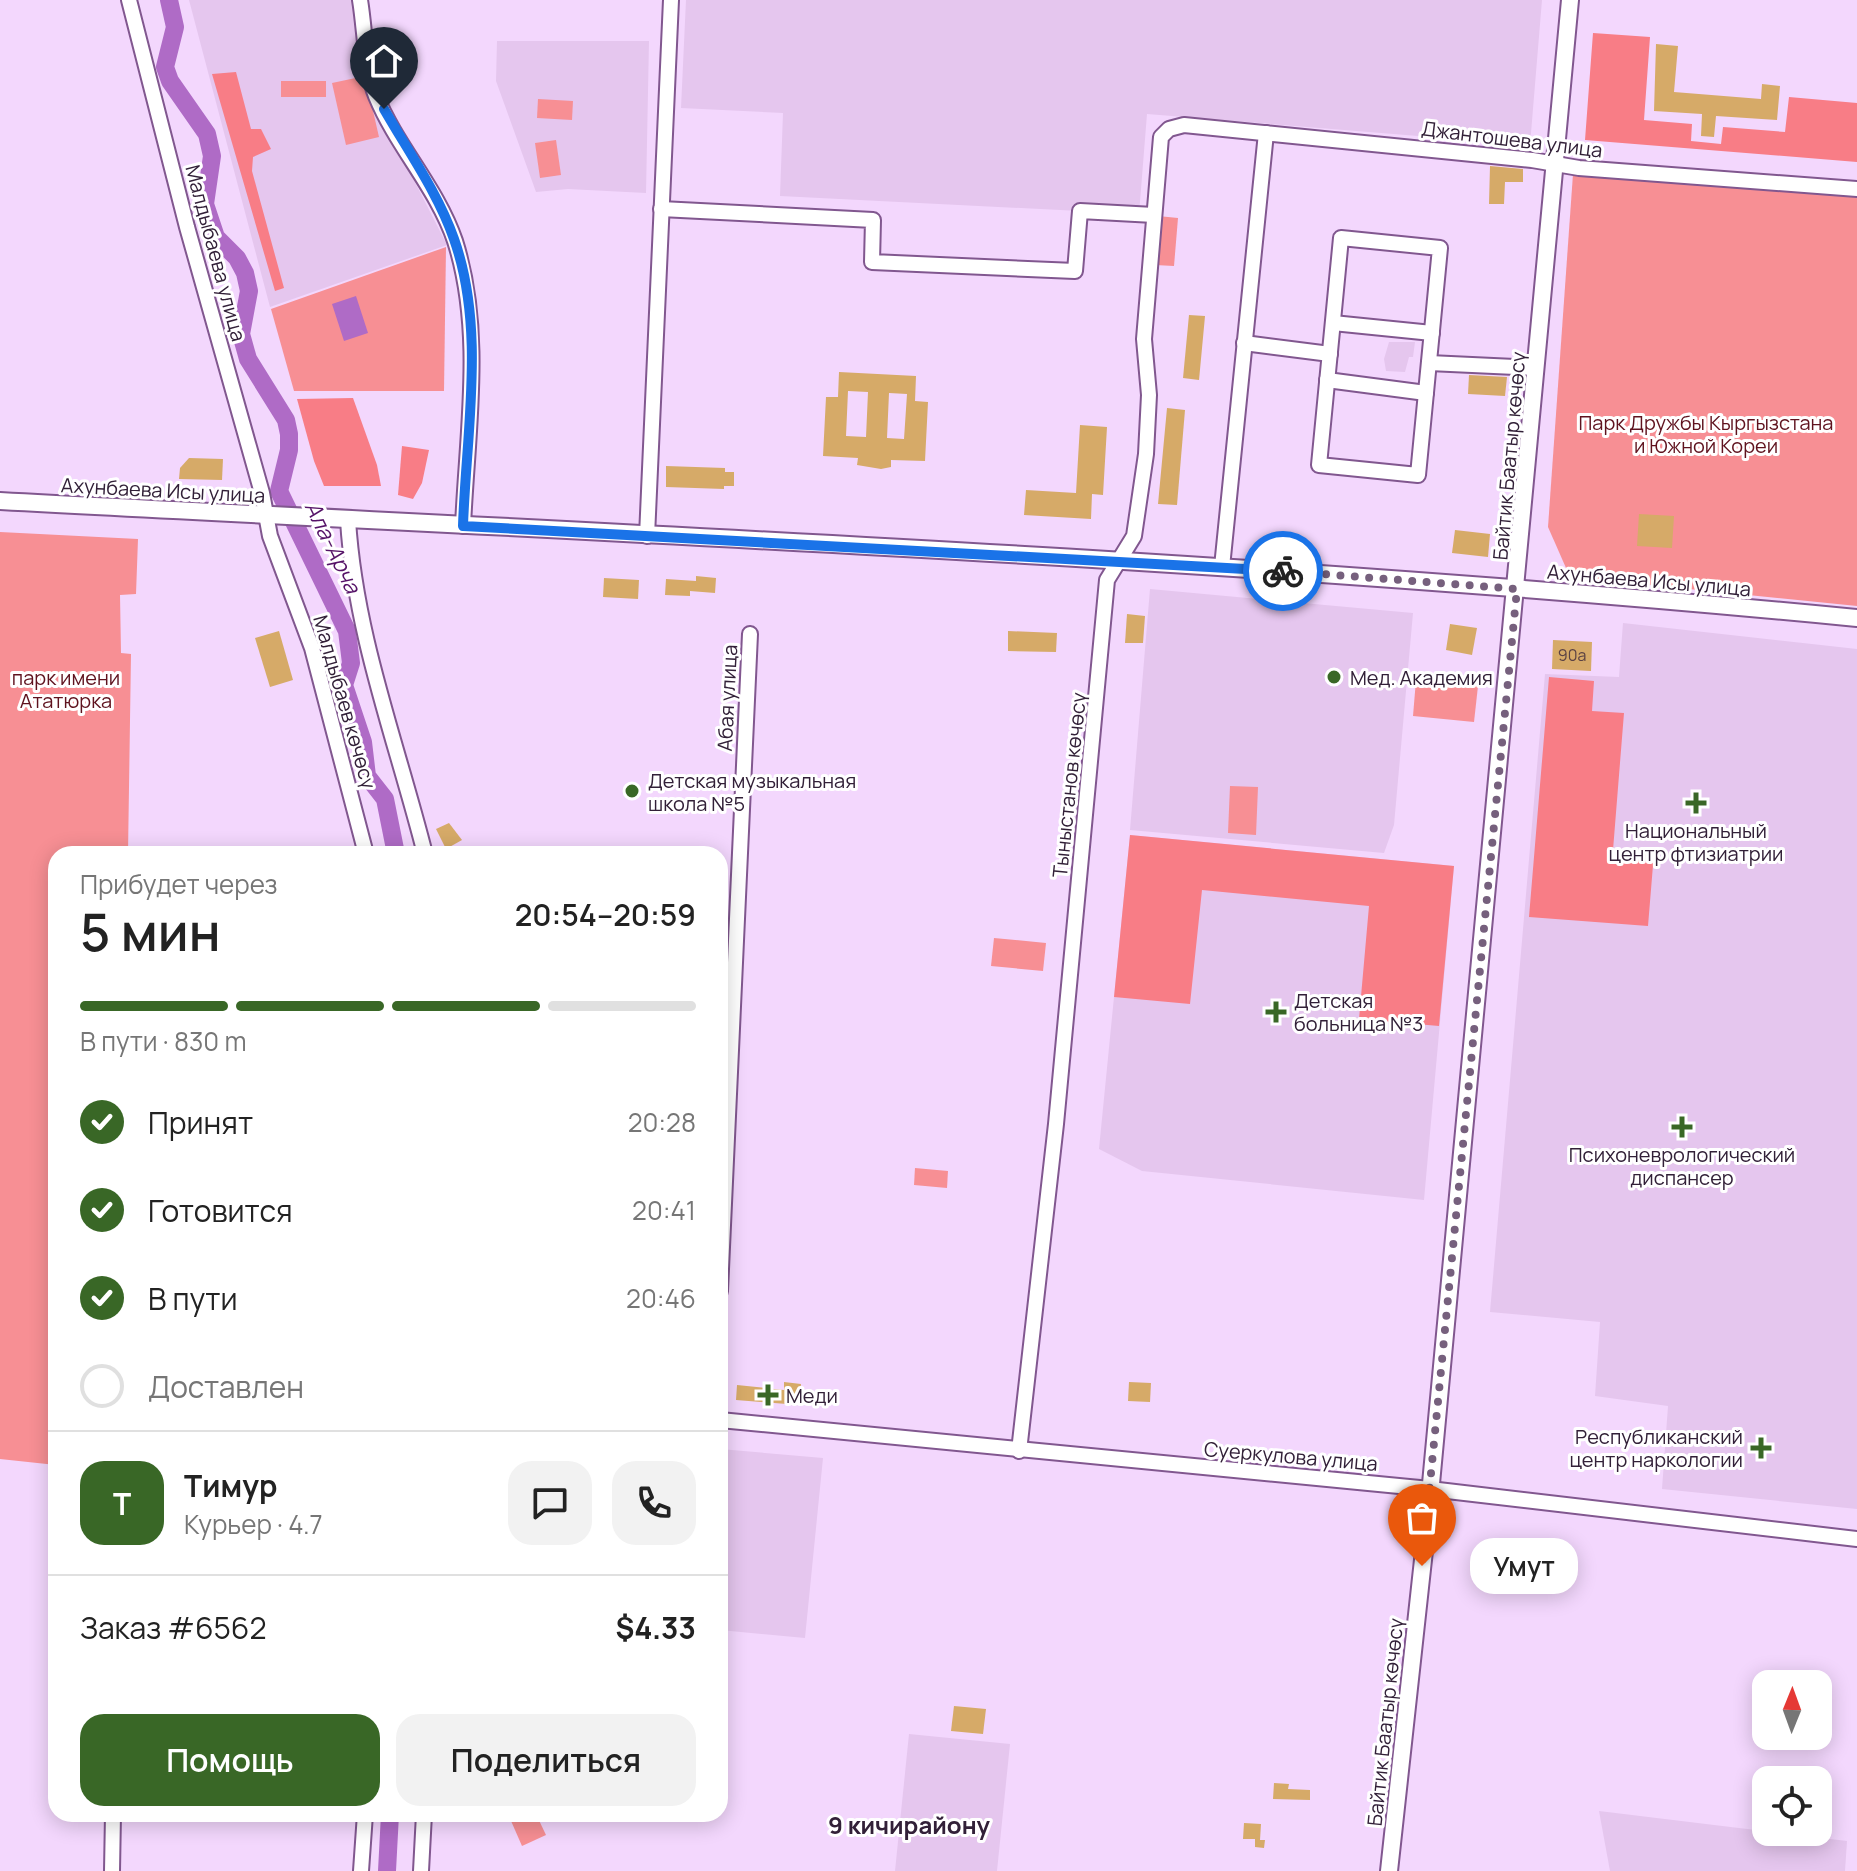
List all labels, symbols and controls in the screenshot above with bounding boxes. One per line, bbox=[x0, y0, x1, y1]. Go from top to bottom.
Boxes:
pin bbox=[350, 27, 418, 109]
icon: home bbox=[362, 39, 406, 83]
street label: Джантошева улица bbox=[1420, 114, 1604, 164]
street label: Малдыбаева улица bbox=[179, 162, 253, 344]
street label: Байтик Баатыр көчөсү bbox=[1486, 351, 1532, 561]
park label: Парк Дружбы Кыргызстана и Южной Кореи bbox=[1579, 409, 1833, 459]
street label: Ахунбаева Исы улица bbox=[60, 471, 266, 509]
water label: Ала-Арча bbox=[298, 496, 369, 600]
courier bbox=[1243, 531, 1323, 611]
icon: bike bbox=[1261, 549, 1305, 593]
street label: Ахунбаева Исы улица bbox=[1546, 558, 1752, 602]
street label: Малдыбаев көчөсү bbox=[307, 612, 383, 792]
street label: Абая улица bbox=[711, 644, 743, 752]
house number: 90а bbox=[1558, 644, 1586, 666]
park label: парк имени Ататюрка bbox=[12, 664, 120, 714]
place label: Мед. Академия bbox=[1350, 664, 1493, 691]
marker: Мед. Академия bbox=[1325, 668, 1343, 686]
street label: Тыныстанов көчөсү bbox=[1046, 691, 1092, 879]
place label: Детская музыкальная школа №5 bbox=[648, 767, 856, 817]
marker: Детская музыкальная школа №5 bbox=[623, 782, 641, 800]
marker: Национальный центр фтизиатрии bbox=[1685, 792, 1707, 814]
place label: Национальный центр фтизиатрии bbox=[1609, 817, 1783, 867]
text: Прибудет через bbox=[80, 866, 278, 902]
text: 20:54–20:59 bbox=[515, 894, 696, 935]
text: 5 мин bbox=[80, 896, 221, 967]
place label: Детская больница №3 bbox=[1294, 987, 1423, 1037]
marker: Детская больница №3 bbox=[1265, 1001, 1287, 1023]
text: В пути · 830 m bbox=[80, 1023, 246, 1059]
icon: check bbox=[80, 1100, 124, 1144]
text: Принят bbox=[148, 1102, 253, 1143]
text: 20:28 bbox=[628, 1104, 696, 1140]
marker: Психоневрологический диспансер bbox=[1671, 1116, 1693, 1138]
place label: Психоневрологический диспансер bbox=[1569, 1141, 1795, 1191]
icon: check bbox=[80, 1188, 124, 1232]
text: Готовится bbox=[148, 1190, 293, 1231]
text: 20:41 bbox=[632, 1192, 696, 1228]
icon: check bbox=[80, 1276, 124, 1320]
text: В пути bbox=[148, 1278, 238, 1319]
text: 20:46 bbox=[626, 1280, 696, 1316]
text: Доставлен bbox=[148, 1366, 304, 1407]
place label: Меди bbox=[786, 1382, 838, 1409]
marker: Меди bbox=[757, 1384, 779, 1406]
place label: Республиканский центр наркологии bbox=[1569, 1423, 1743, 1473]
street label: Суеркулова улица bbox=[1203, 1435, 1379, 1477]
marker: Республиканский центр наркологии bbox=[1750, 1437, 1772, 1459]
button: chat bbox=[508, 1461, 592, 1545]
button: phone bbox=[612, 1461, 696, 1545]
text: Тимур bbox=[184, 1465, 277, 1506]
text: Т bbox=[113, 1483, 131, 1524]
pin bbox=[1388, 1484, 1456, 1566]
icon: bag bbox=[1400, 1496, 1444, 1540]
text: Курьер · 4.7 bbox=[184, 1506, 323, 1542]
callout: Умут bbox=[1470, 1538, 1578, 1594]
text: Умут bbox=[1493, 1548, 1555, 1584]
text: Заказ #6562 bbox=[80, 1607, 267, 1648]
text: $4.33 bbox=[616, 1607, 696, 1648]
street label: Байтик Баатыр көчөсү bbox=[1361, 1617, 1409, 1827]
north arrow bbox=[1752, 1670, 1832, 1750]
map controls bbox=[1752, 1670, 1832, 1846]
button: Помощь bbox=[80, 1714, 380, 1806]
button: Поделиться bbox=[396, 1714, 696, 1806]
button: locate bbox=[1752, 1766, 1832, 1846]
district label: 9 кичирайону bbox=[828, 1808, 991, 1841]

